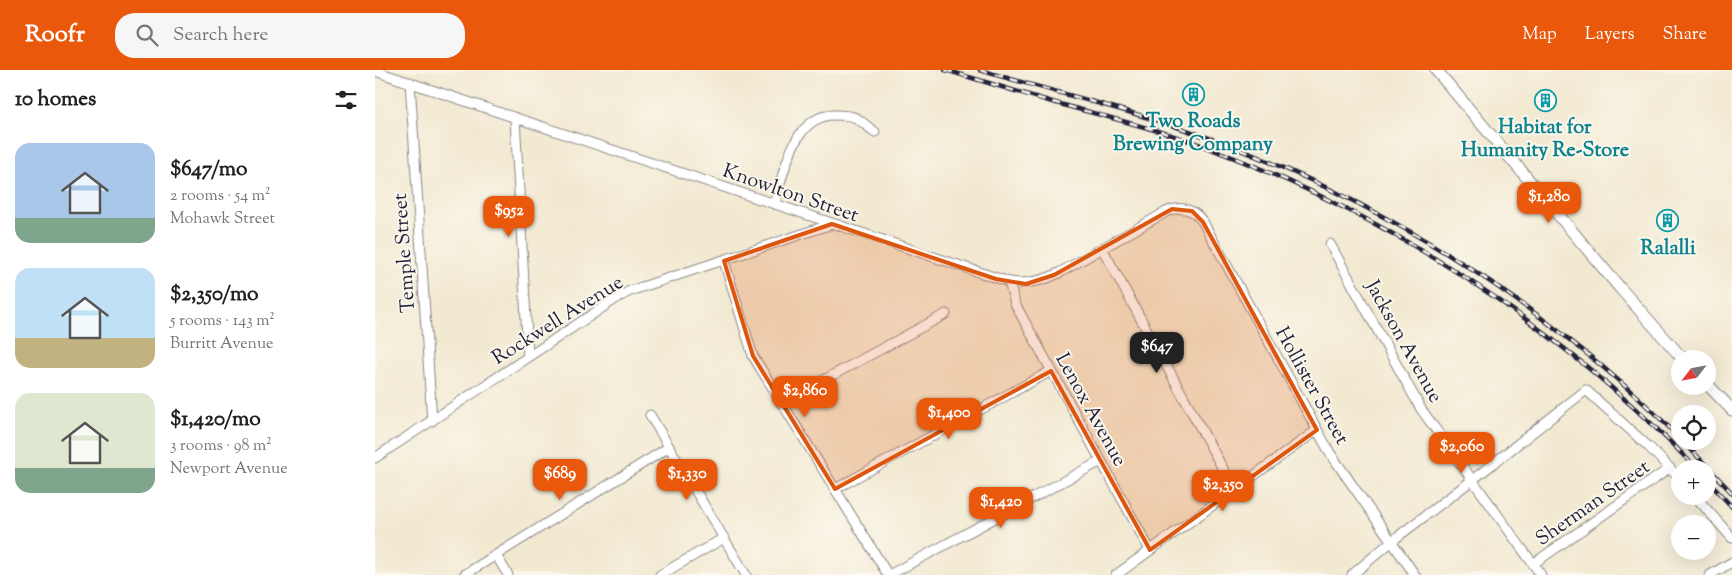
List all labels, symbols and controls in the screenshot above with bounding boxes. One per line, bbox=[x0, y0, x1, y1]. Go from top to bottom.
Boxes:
search box bbox=[115, 13, 465, 58]
text: Roofr bbox=[25, 18, 85, 52]
icon: search bbox=[133, 21, 161, 49]
text: Search here bbox=[173, 22, 268, 49]
text: Map bbox=[1522, 22, 1557, 48]
text: Layers bbox=[1585, 22, 1635, 48]
text: Share bbox=[1663, 22, 1707, 48]
building icon: Two Roads Brewing Company bbox=[1181, 82, 1205, 106]
text: 10 homes bbox=[15, 85, 96, 115]
icon: filters bbox=[332, 86, 360, 114]
building icon: Habitat for Humanity Re-Store bbox=[1533, 88, 1557, 112]
place label: Two Roads Brewing Company bbox=[1113, 108, 1273, 160]
place label: Habitat for Humanity Re-Store bbox=[1461, 114, 1629, 166]
text: $647/mo bbox=[170, 155, 247, 185]
street label: Knowlton Street bbox=[718, 158, 862, 231]
icon: home bbox=[55, 163, 115, 223]
pin: $1,280 bbox=[1508, 182, 1590, 224]
text: 2 rooms · 54 m² bbox=[170, 185, 270, 208]
text: $1,280 bbox=[1528, 186, 1570, 209]
street label: Temple Street bbox=[387, 192, 424, 313]
pin: $952 bbox=[479, 196, 539, 238]
text: $952 bbox=[494, 200, 524, 223]
text: Mohawk Street bbox=[170, 208, 275, 231]
building icon: Ralalli bbox=[1656, 209, 1680, 233]
place label: Ralalli bbox=[1640, 235, 1696, 264]
street label: Rockwell Avenue bbox=[487, 269, 630, 373]
street label: Jackson Avenue bbox=[1357, 275, 1449, 409]
text: $2,350/mo bbox=[170, 280, 259, 310]
icon: home bbox=[55, 288, 115, 348]
text: 5 rooms · 143 m² bbox=[170, 310, 275, 333]
street label: Hollister Street bbox=[1266, 322, 1355, 451]
pin: $647 bbox=[1127, 332, 1187, 374]
text: Burritt Avenue bbox=[170, 333, 274, 356]
text: $647 bbox=[1141, 336, 1173, 359]
street label: Lenox Avenue bbox=[1047, 348, 1133, 472]
north arrow bbox=[1671, 350, 1716, 395]
map controls bbox=[1671, 350, 1716, 560]
pin: $2,860 bbox=[764, 376, 846, 418]
text: $2,860 bbox=[783, 380, 827, 403]
pin: $1,400 bbox=[908, 398, 990, 440]
text: $1,400 bbox=[928, 402, 970, 425]
text: $1,420/mo bbox=[170, 405, 261, 435]
button: locate bbox=[1671, 405, 1716, 450]
icon: home bbox=[55, 413, 115, 473]
pin: $2,060 bbox=[1421, 432, 1503, 474]
text: 3 rooms · 98 m² bbox=[170, 435, 272, 458]
text: $2,060 bbox=[1440, 436, 1484, 459]
street label: Sherman Street bbox=[1530, 454, 1657, 554]
text: Newport Avenue bbox=[170, 458, 288, 481]
pin: $689 bbox=[530, 458, 590, 501]
pin: $1,330 bbox=[646, 458, 728, 501]
button: + bbox=[1671, 460, 1716, 505]
text: $689 bbox=[544, 463, 576, 486]
text: $1,330 bbox=[667, 463, 707, 486]
pin: $2,350 bbox=[1182, 470, 1264, 512]
text: $2,350 bbox=[1203, 474, 1243, 497]
pin: $1,420 bbox=[960, 486, 1042, 529]
text: $1,420 bbox=[980, 491, 1022, 514]
button: − bbox=[1671, 515, 1716, 560]

